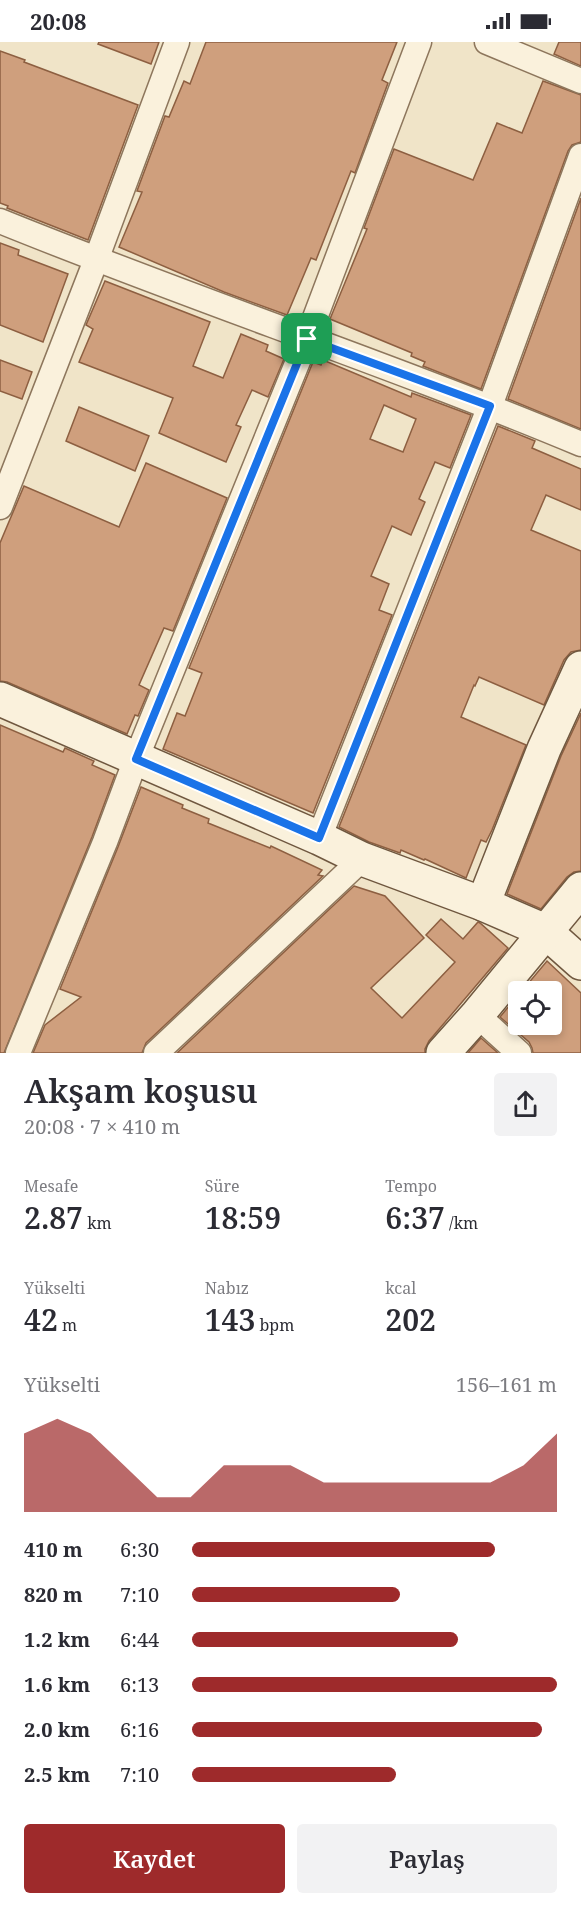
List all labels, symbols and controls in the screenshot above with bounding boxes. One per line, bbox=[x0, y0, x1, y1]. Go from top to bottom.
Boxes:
text: 20:08 bbox=[30, 6, 86, 36]
pin bbox=[281, 313, 332, 364]
icon: arrive bbox=[290, 322, 323, 355]
map controls bbox=[508, 981, 562, 1035]
button: locate bbox=[508, 981, 562, 1035]
text: Akşam koşusu bbox=[24, 1068, 258, 1113]
button: share bbox=[494, 1073, 557, 1136]
text: 20:08 · 7 × 410 m bbox=[24, 1113, 180, 1140]
text: Mesafe bbox=[24, 1175, 78, 1197]
text: Süre bbox=[205, 1175, 240, 1197]
text: Tempo bbox=[385, 1175, 437, 1197]
text: 2.87 bbox=[24, 1197, 83, 1238]
text: 18:59 bbox=[205, 1197, 281, 1238]
text: 6:37 bbox=[385, 1197, 445, 1238]
text: km bbox=[83, 1212, 112, 1234]
text: /km bbox=[445, 1212, 478, 1234]
text: Yükselti bbox=[24, 1277, 85, 1299]
text: Nabız bbox=[205, 1277, 249, 1299]
text: kcal bbox=[385, 1277, 416, 1299]
text: 42 bbox=[24, 1299, 58, 1340]
text: 143 bbox=[205, 1299, 255, 1340]
text: 202 bbox=[385, 1299, 436, 1340]
text: m bbox=[58, 1314, 77, 1336]
text: bpm bbox=[255, 1314, 294, 1336]
text: Yükselti bbox=[24, 1371, 100, 1398]
text: 156–161 m bbox=[456, 1371, 557, 1398]
text: 410 m bbox=[24, 1536, 83, 1563]
text: 6:30 bbox=[120, 1536, 159, 1563]
text: 820 m bbox=[24, 1581, 83, 1608]
text: 7:10 bbox=[120, 1581, 159, 1608]
text: 1.2 km bbox=[24, 1626, 90, 1653]
text: 6:44 bbox=[120, 1626, 159, 1653]
text: 1.6 km bbox=[24, 1671, 90, 1698]
text: 6:13 bbox=[120, 1671, 159, 1698]
text: 2.0 km bbox=[24, 1716, 90, 1743]
text: 6:16 bbox=[120, 1716, 159, 1743]
text: 2.5 km bbox=[24, 1761, 90, 1788]
text: 7:10 bbox=[120, 1761, 159, 1788]
button: Kaydet bbox=[24, 1824, 285, 1893]
button: Paylaş bbox=[297, 1824, 557, 1893]

